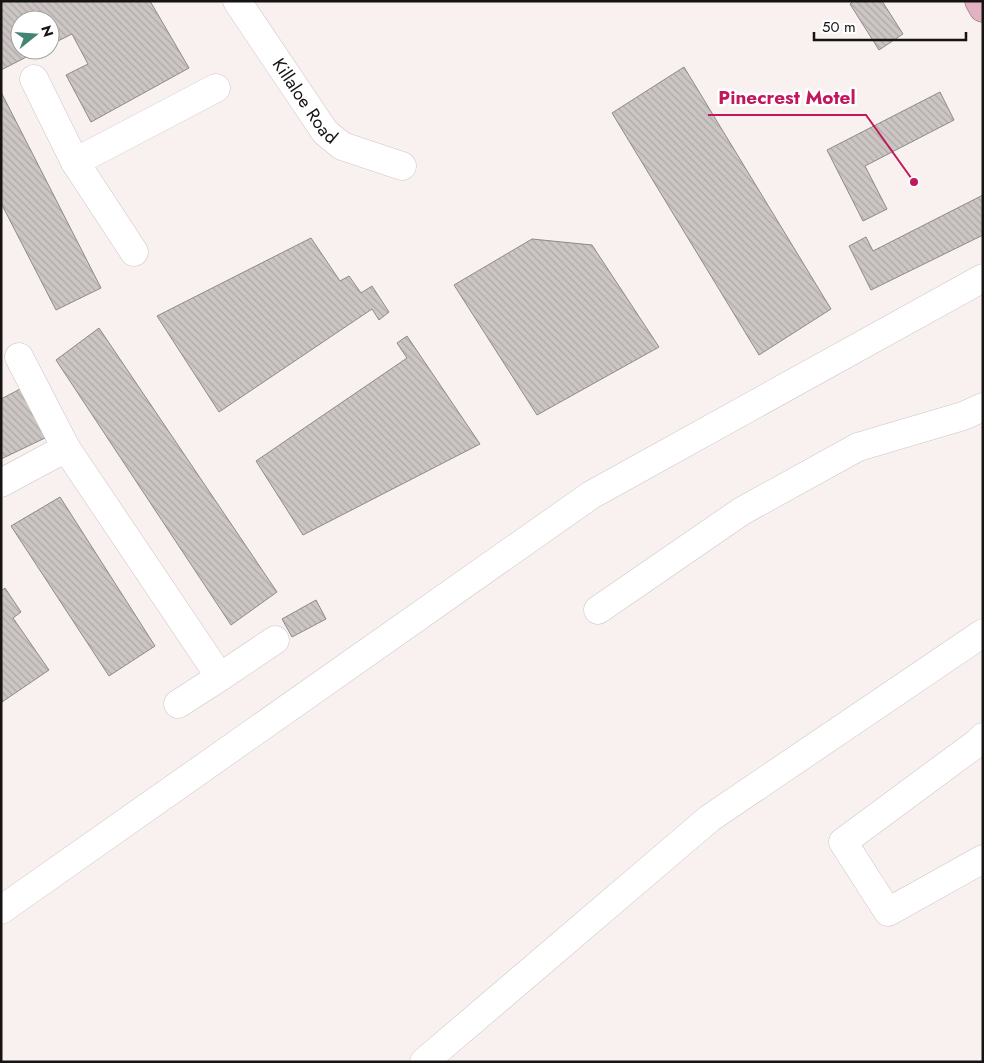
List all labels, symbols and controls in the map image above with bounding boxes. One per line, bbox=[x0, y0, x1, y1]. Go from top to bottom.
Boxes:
north arrow bbox=[10, 10, 60, 60]
scale bar bbox=[814, 10, 966, 42]
text: 50 m bbox=[822, 16, 856, 38]
text: N bbox=[36, 23, 59, 39]
street label: Killaloe Road bbox=[266, 53, 343, 150]
callout: Pinecrest Motel bbox=[708, 81, 866, 115]
text: Pinecrest Motel bbox=[718, 84, 856, 111]

